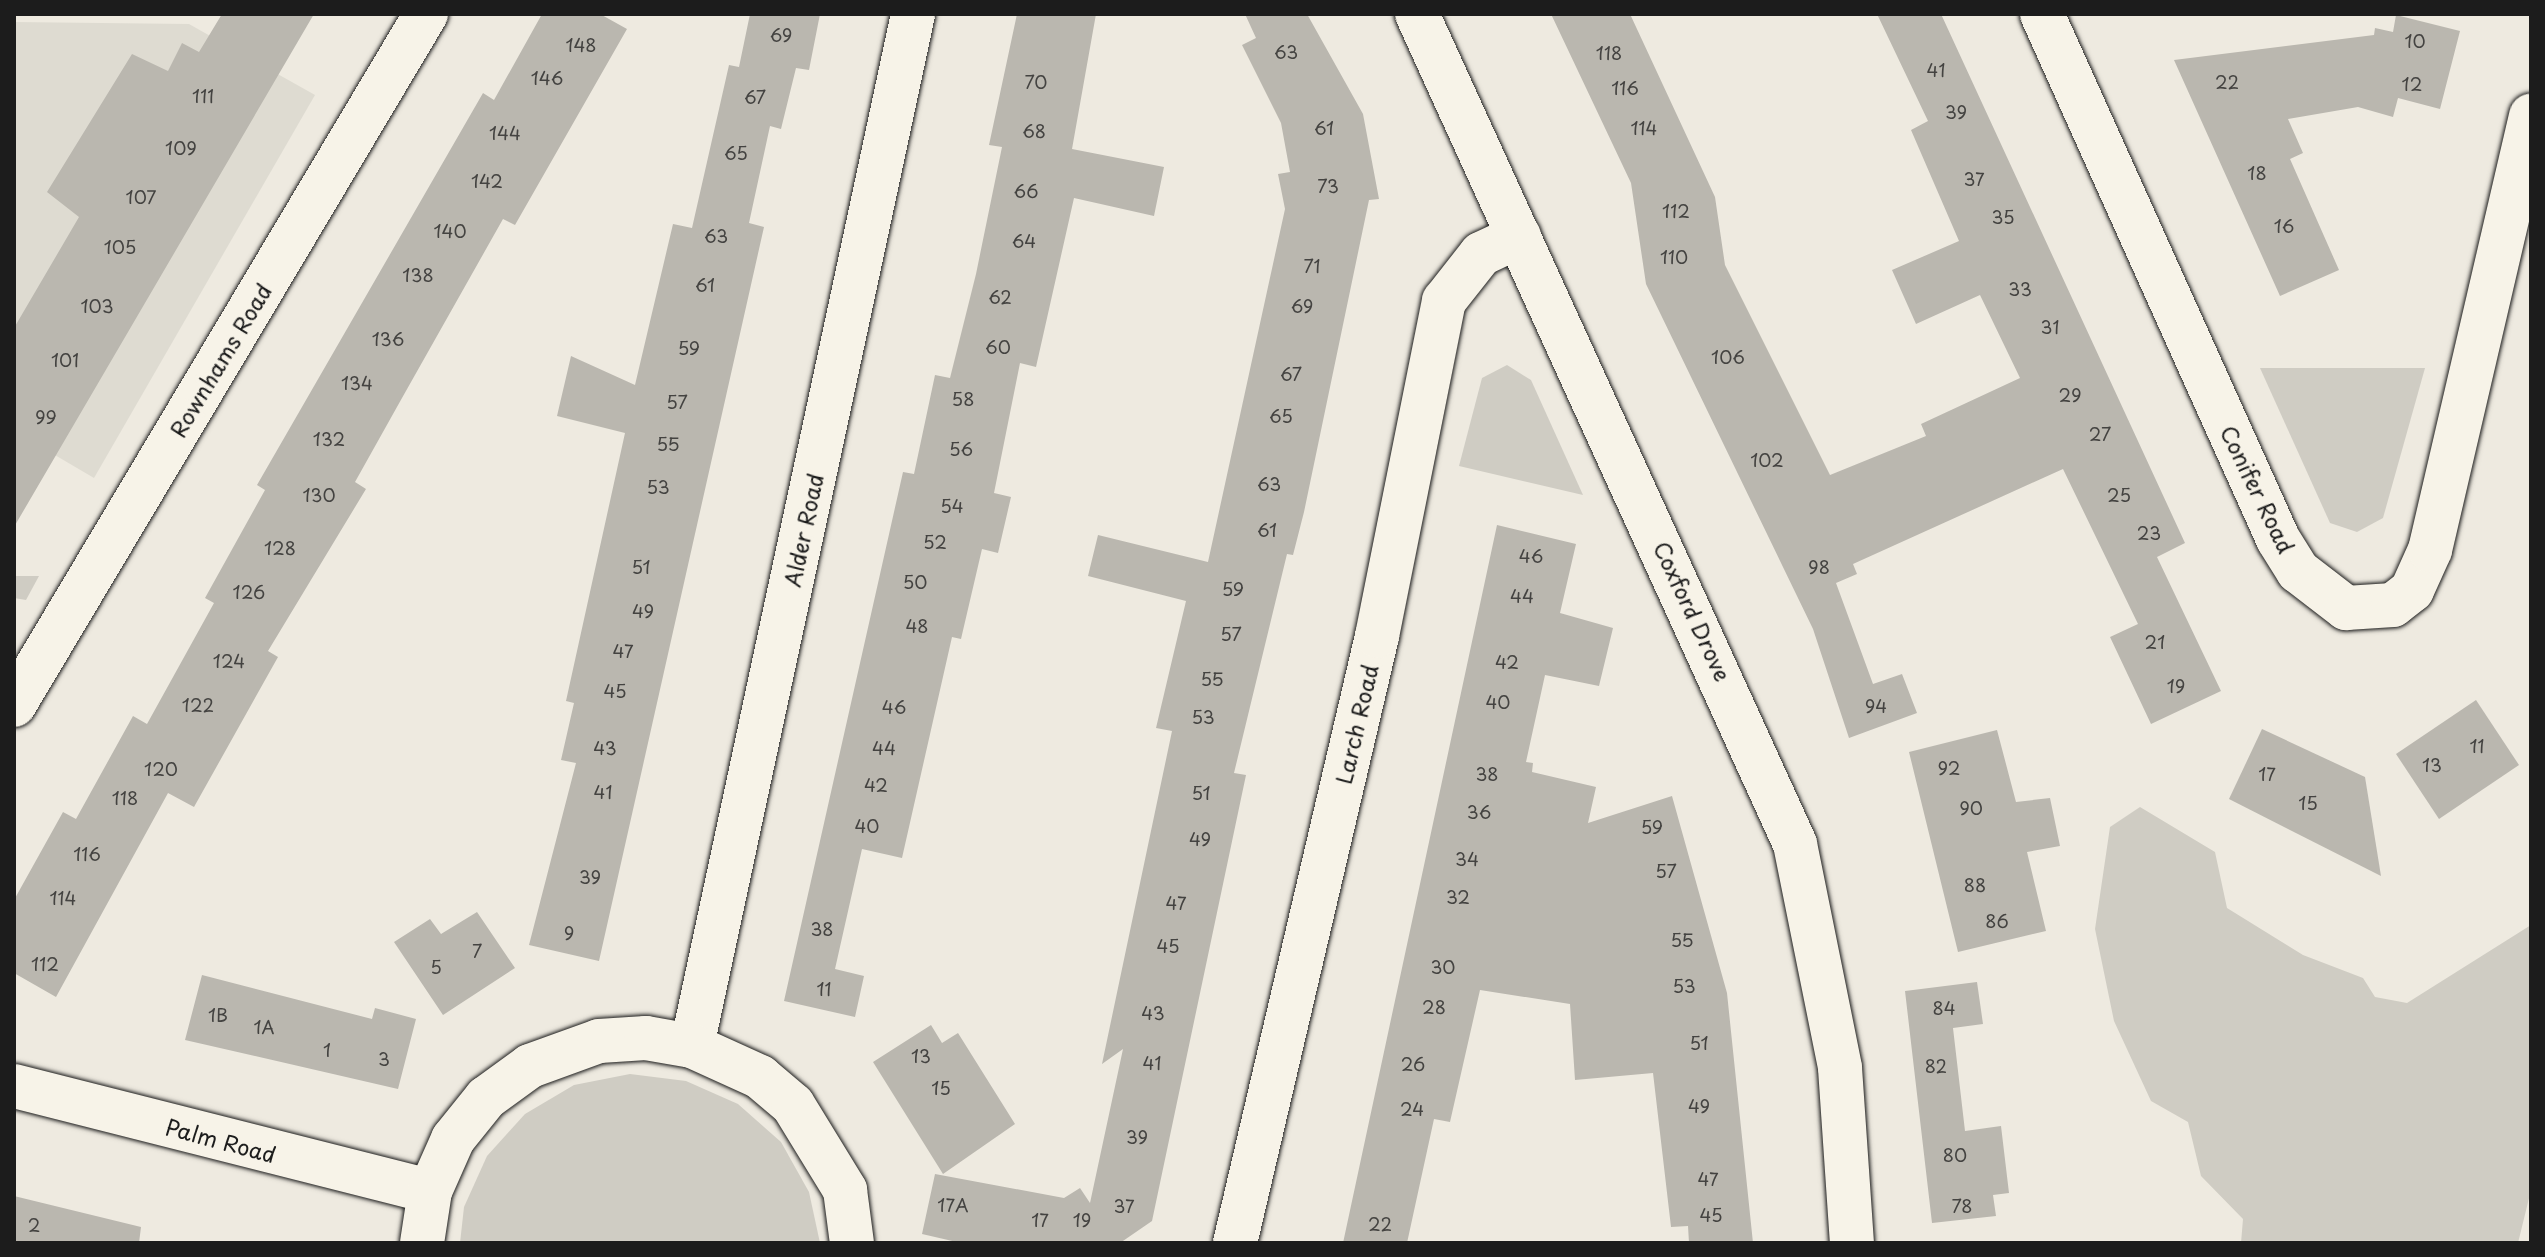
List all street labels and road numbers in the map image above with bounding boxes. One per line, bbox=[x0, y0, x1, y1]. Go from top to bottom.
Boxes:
street label: Rownhams Road bbox=[164, 278, 276, 442]
street label: Conifer Road bbox=[2216, 421, 2300, 557]
street label: Alder Road bbox=[778, 470, 828, 590]
street label: Coxford Drove bbox=[1649, 536, 1737, 686]
street label: Larch Road bbox=[1330, 662, 1382, 786]
street label: Palm Road bbox=[163, 1113, 279, 1167]

